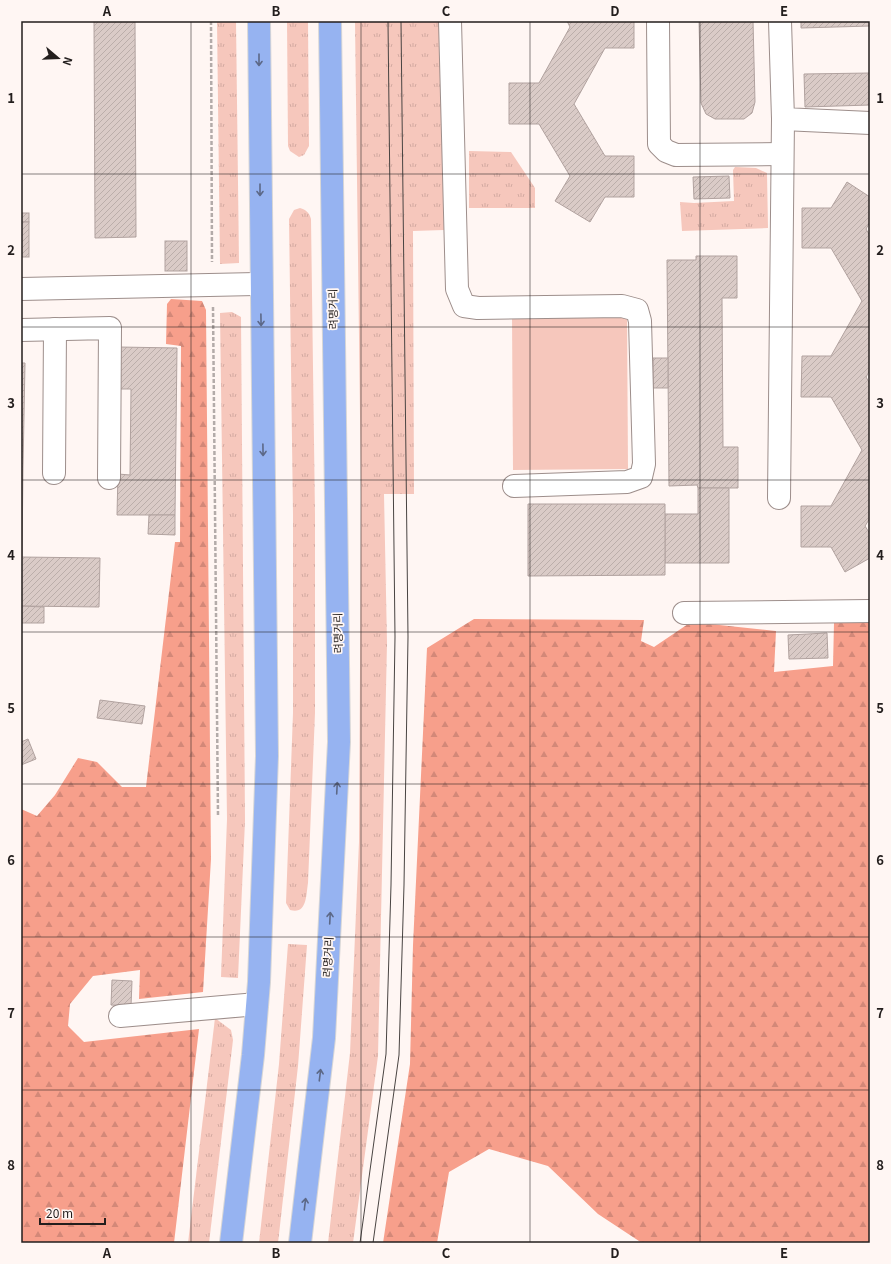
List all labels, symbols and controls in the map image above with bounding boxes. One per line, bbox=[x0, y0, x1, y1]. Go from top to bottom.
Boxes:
text: A bbox=[102, 1, 112, 20]
text: B bbox=[272, 1, 281, 20]
text: C bbox=[442, 1, 451, 20]
text: D bbox=[610, 1, 620, 20]
text: E bbox=[780, 1, 788, 20]
north arrow bbox=[38, 38, 78, 78]
one-way arrow bbox=[255, 53, 263, 66]
text: N bbox=[59, 55, 77, 68]
text: 1 bbox=[7, 88, 15, 107]
text: 1 bbox=[876, 88, 884, 107]
one-way arrow bbox=[256, 183, 264, 196]
text: 2 bbox=[7, 240, 15, 259]
text: 2 bbox=[876, 240, 884, 259]
street label: 려명거리 bbox=[324, 289, 340, 329]
one-way arrow bbox=[257, 313, 265, 326]
text: 3 bbox=[7, 393, 15, 412]
text: 3 bbox=[876, 393, 884, 412]
one-way arrow bbox=[259, 443, 267, 456]
text: 4 bbox=[7, 545, 15, 564]
text: 4 bbox=[876, 545, 884, 564]
street label: 려명거리 bbox=[329, 613, 345, 653]
text: 5 bbox=[7, 698, 15, 717]
text: 5 bbox=[876, 698, 884, 717]
one-way arrow bbox=[333, 782, 341, 795]
text: 6 bbox=[7, 850, 15, 869]
text: 6 bbox=[876, 850, 884, 869]
one-way arrow bbox=[327, 912, 334, 925]
street label: 려명거리 bbox=[318, 936, 336, 978]
text: 7 bbox=[7, 1003, 15, 1022]
text: 7 bbox=[876, 1003, 884, 1022]
one-way arrow bbox=[316, 1069, 324, 1082]
text: 8 bbox=[7, 1155, 15, 1174]
text: 8 bbox=[876, 1155, 884, 1174]
one-way arrow bbox=[301, 1198, 308, 1211]
scale bar bbox=[40, 1200, 105, 1226]
text: 20 m bbox=[46, 1204, 73, 1221]
text: A bbox=[102, 1243, 112, 1262]
text: B bbox=[272, 1243, 281, 1262]
text: C bbox=[442, 1243, 451, 1262]
text: D bbox=[610, 1243, 620, 1262]
text: E bbox=[780, 1243, 788, 1262]

